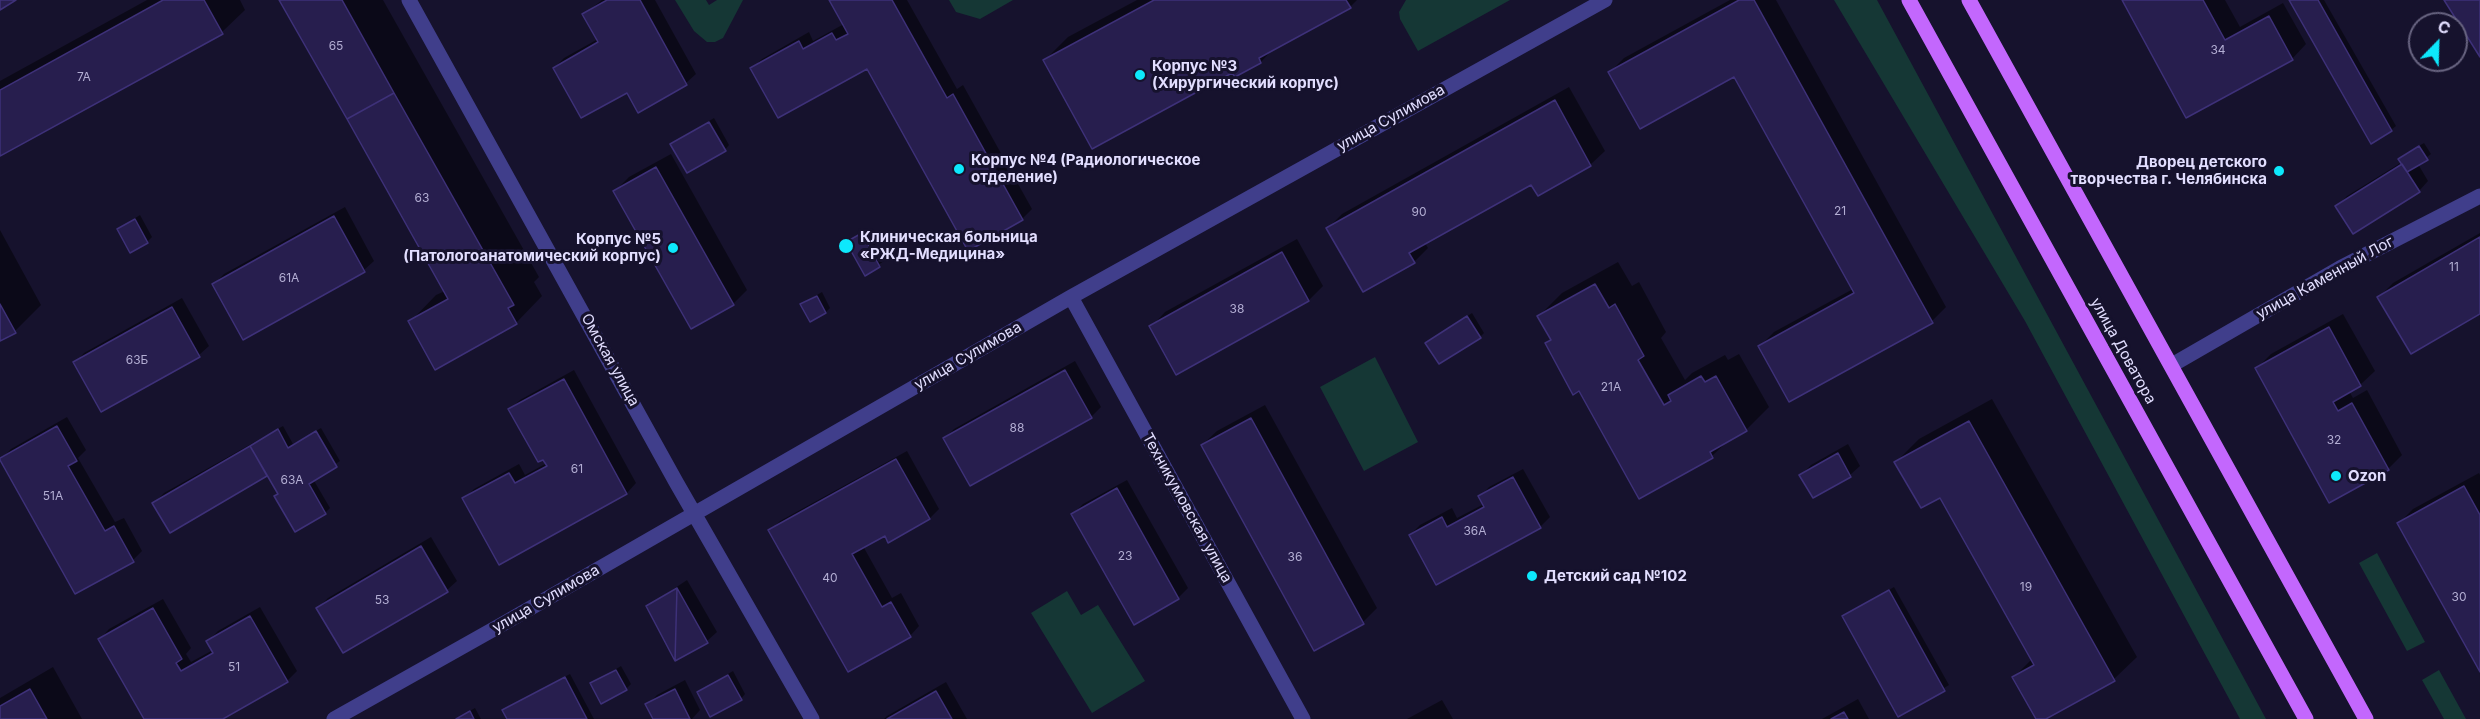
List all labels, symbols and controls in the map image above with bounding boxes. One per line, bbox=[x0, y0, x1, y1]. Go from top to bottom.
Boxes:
north arrow bbox=[2408, 12, 2468, 72]
text: С bbox=[2435, 16, 2454, 39]
house number: 65 bbox=[329, 39, 343, 53]
house number: 34 bbox=[2210, 43, 2226, 57]
place label: Корпус №3 (Хирургический корпус) bbox=[1152, 57, 1339, 92]
marker: Корпус №3 (Хирургический корпус) bbox=[1133, 68, 1147, 82]
house number: 7А bbox=[77, 70, 91, 84]
street label: улица Сулимова bbox=[1334, 81, 1448, 155]
place label: Корпус №4 (Радиологическое отделение) bbox=[971, 151, 1200, 186]
place label: Дворец детского творчества г. Челябинска bbox=[2071, 153, 2267, 188]
marker: Корпус №4 (Радиологическое отделение) bbox=[952, 162, 966, 176]
marker: Дворец детского творчества г. Челябинска bbox=[2272, 164, 2286, 178]
house number: 63 bbox=[415, 191, 429, 205]
house number: 21 bbox=[1834, 204, 1846, 218]
house number: 90 bbox=[1411, 205, 1427, 219]
place label: Клиническая больница «РЖД-Медицина» bbox=[860, 228, 1038, 263]
place label: Корпус №5 (Патологоанатомический корпус) bbox=[403, 230, 661, 265]
street label: улица Каменный Лог bbox=[2253, 233, 2397, 323]
marker: Клиническая больница «РЖД-Медицина» bbox=[837, 237, 855, 255]
marker: Корпус №5 (Патологоанатомический корпус) bbox=[666, 241, 680, 255]
house number: 11 bbox=[2449, 260, 2459, 274]
house number: 61А bbox=[279, 271, 299, 285]
street label: улица Доватора bbox=[2086, 295, 2160, 407]
house number: 38 bbox=[1230, 302, 1244, 316]
street label: Омская улица bbox=[577, 310, 643, 410]
street label: улица Сулимова bbox=[911, 318, 1025, 394]
house number: 63Б bbox=[126, 353, 148, 367]
house number: 21А bbox=[1601, 380, 1621, 394]
house number: 88 bbox=[1010, 421, 1024, 435]
street label: Техникумовская улица bbox=[1138, 430, 1236, 586]
house number: 32 bbox=[2327, 433, 2341, 447]
house number: 61 bbox=[571, 462, 583, 476]
place label: Ozon bbox=[2348, 467, 2386, 485]
marker: Ozon bbox=[2329, 469, 2343, 483]
house number: 63А bbox=[280, 473, 304, 487]
house number: 51А bbox=[43, 489, 63, 503]
house number: 36А bbox=[1463, 524, 1487, 538]
house number: 23 bbox=[1118, 549, 1132, 563]
house number: 36 bbox=[1288, 550, 1302, 564]
street label: улица Сулимова bbox=[489, 561, 603, 637]
place label: Детский сад №102 bbox=[1544, 567, 1687, 585]
marker: Детский сад №102 bbox=[1525, 569, 1539, 583]
house number: 40 bbox=[822, 571, 838, 585]
house number: 19 bbox=[2020, 580, 2032, 594]
house number: 30 bbox=[2452, 590, 2466, 604]
house number: 53 bbox=[375, 593, 389, 607]
house number: 51 bbox=[228, 660, 240, 674]

